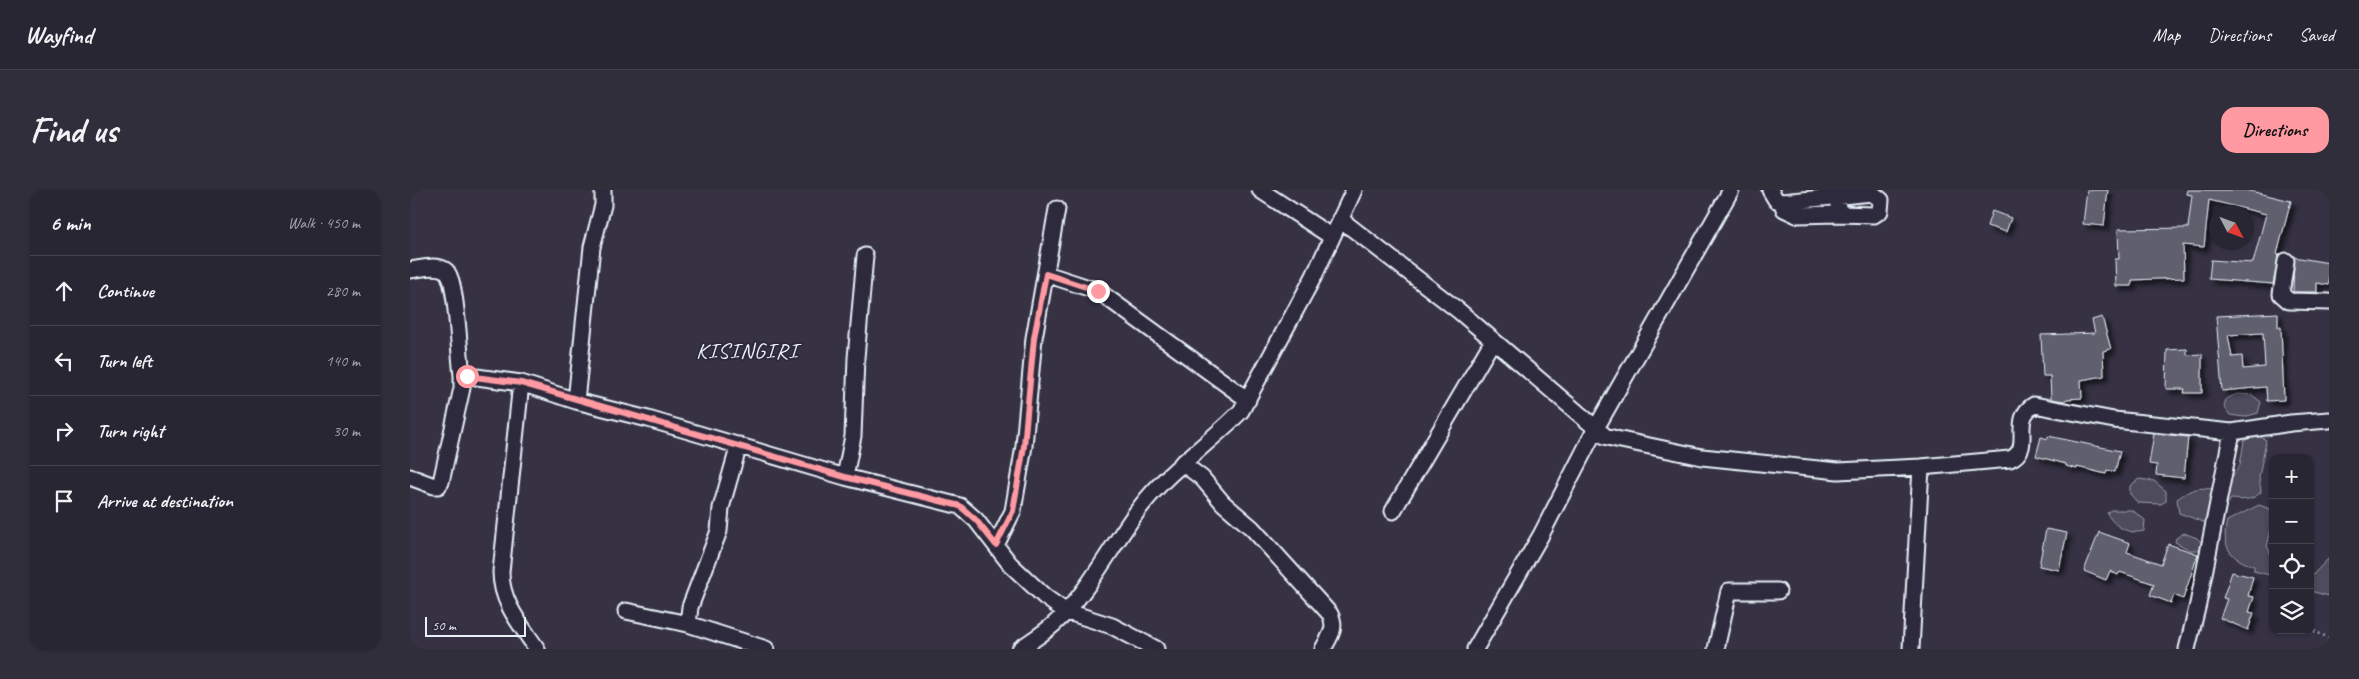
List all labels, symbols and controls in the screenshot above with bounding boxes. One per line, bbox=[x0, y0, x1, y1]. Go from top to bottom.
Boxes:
text: Wayfind bbox=[25, 20, 92, 50]
text: Map bbox=[2153, 24, 2180, 46]
text: Directions bbox=[2208, 24, 2271, 46]
text: Saved bbox=[2299, 24, 2334, 46]
button: Directions bbox=[2221, 107, 2329, 153]
text: Find us bbox=[30, 108, 117, 153]
north arrow bbox=[2209, 205, 2254, 250]
text: 6 min bbox=[50, 210, 91, 236]
text: Walk · 450 m bbox=[288, 213, 360, 233]
icon: ahead bbox=[50, 277, 78, 305]
text: Continue bbox=[97, 279, 154, 303]
route end bbox=[1087, 280, 1110, 303]
text: 280 m bbox=[326, 281, 360, 301]
district label: KISINGIRI bbox=[696, 337, 802, 365]
icon: left bbox=[50, 347, 78, 375]
text: Turn left bbox=[97, 349, 152, 373]
text: 140 m bbox=[326, 351, 360, 371]
route start bbox=[456, 365, 479, 388]
icon: right bbox=[50, 417, 78, 445]
text: Turn right bbox=[97, 419, 164, 443]
text: 30 m bbox=[333, 421, 360, 441]
map controls bbox=[2269, 454, 2314, 634]
button: + bbox=[2269, 454, 2314, 499]
icon: arrive bbox=[50, 487, 78, 515]
text: Arrive at destination bbox=[97, 489, 233, 513]
button: − bbox=[2269, 499, 2314, 544]
button: locate bbox=[2269, 544, 2314, 589]
button: layers bbox=[2269, 589, 2314, 634]
scale bar bbox=[425, 614, 526, 637]
text: 50 m bbox=[432, 617, 456, 634]

